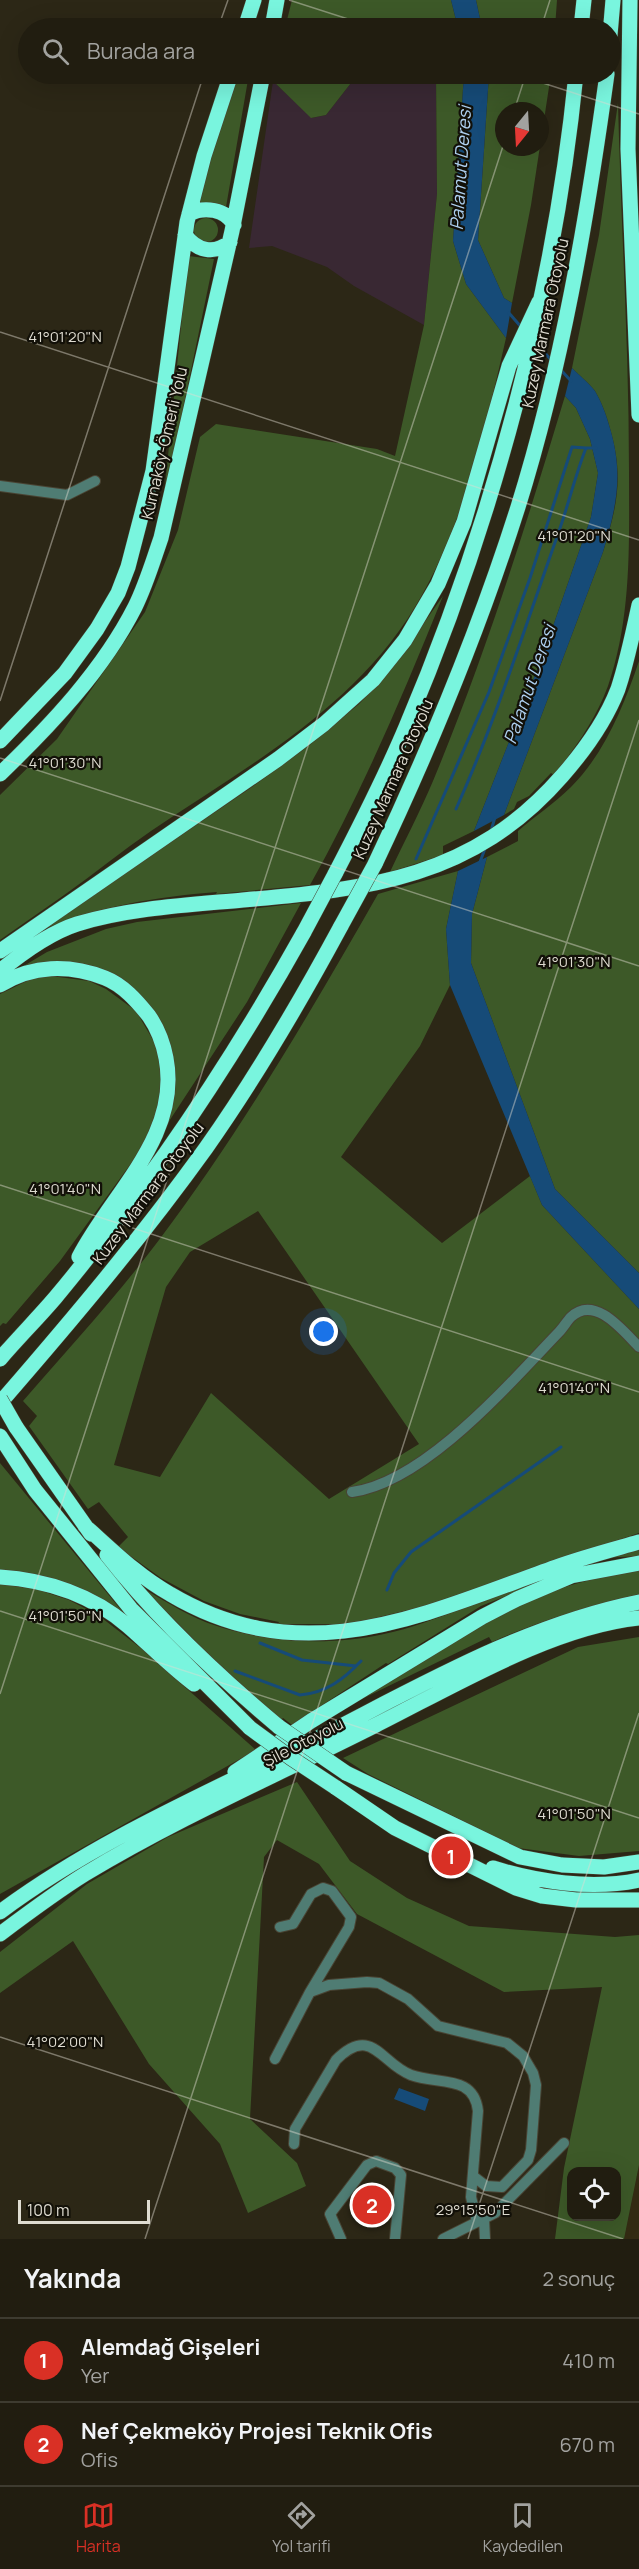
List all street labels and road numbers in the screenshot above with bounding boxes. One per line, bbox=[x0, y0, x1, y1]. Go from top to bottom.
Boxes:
street label: Kuzey Marmara Otoyolu bbox=[516, 236, 574, 410]
street label: Kurnaköy-Ömerli Yolu bbox=[136, 365, 192, 521]
street label: Kuzey Marmara Otoyolu bbox=[348, 696, 438, 862]
street label: Kuzey Marmara Otoyolu bbox=[87, 1117, 209, 1269]
street label: Şile Otoyolu bbox=[259, 1712, 347, 1772]

